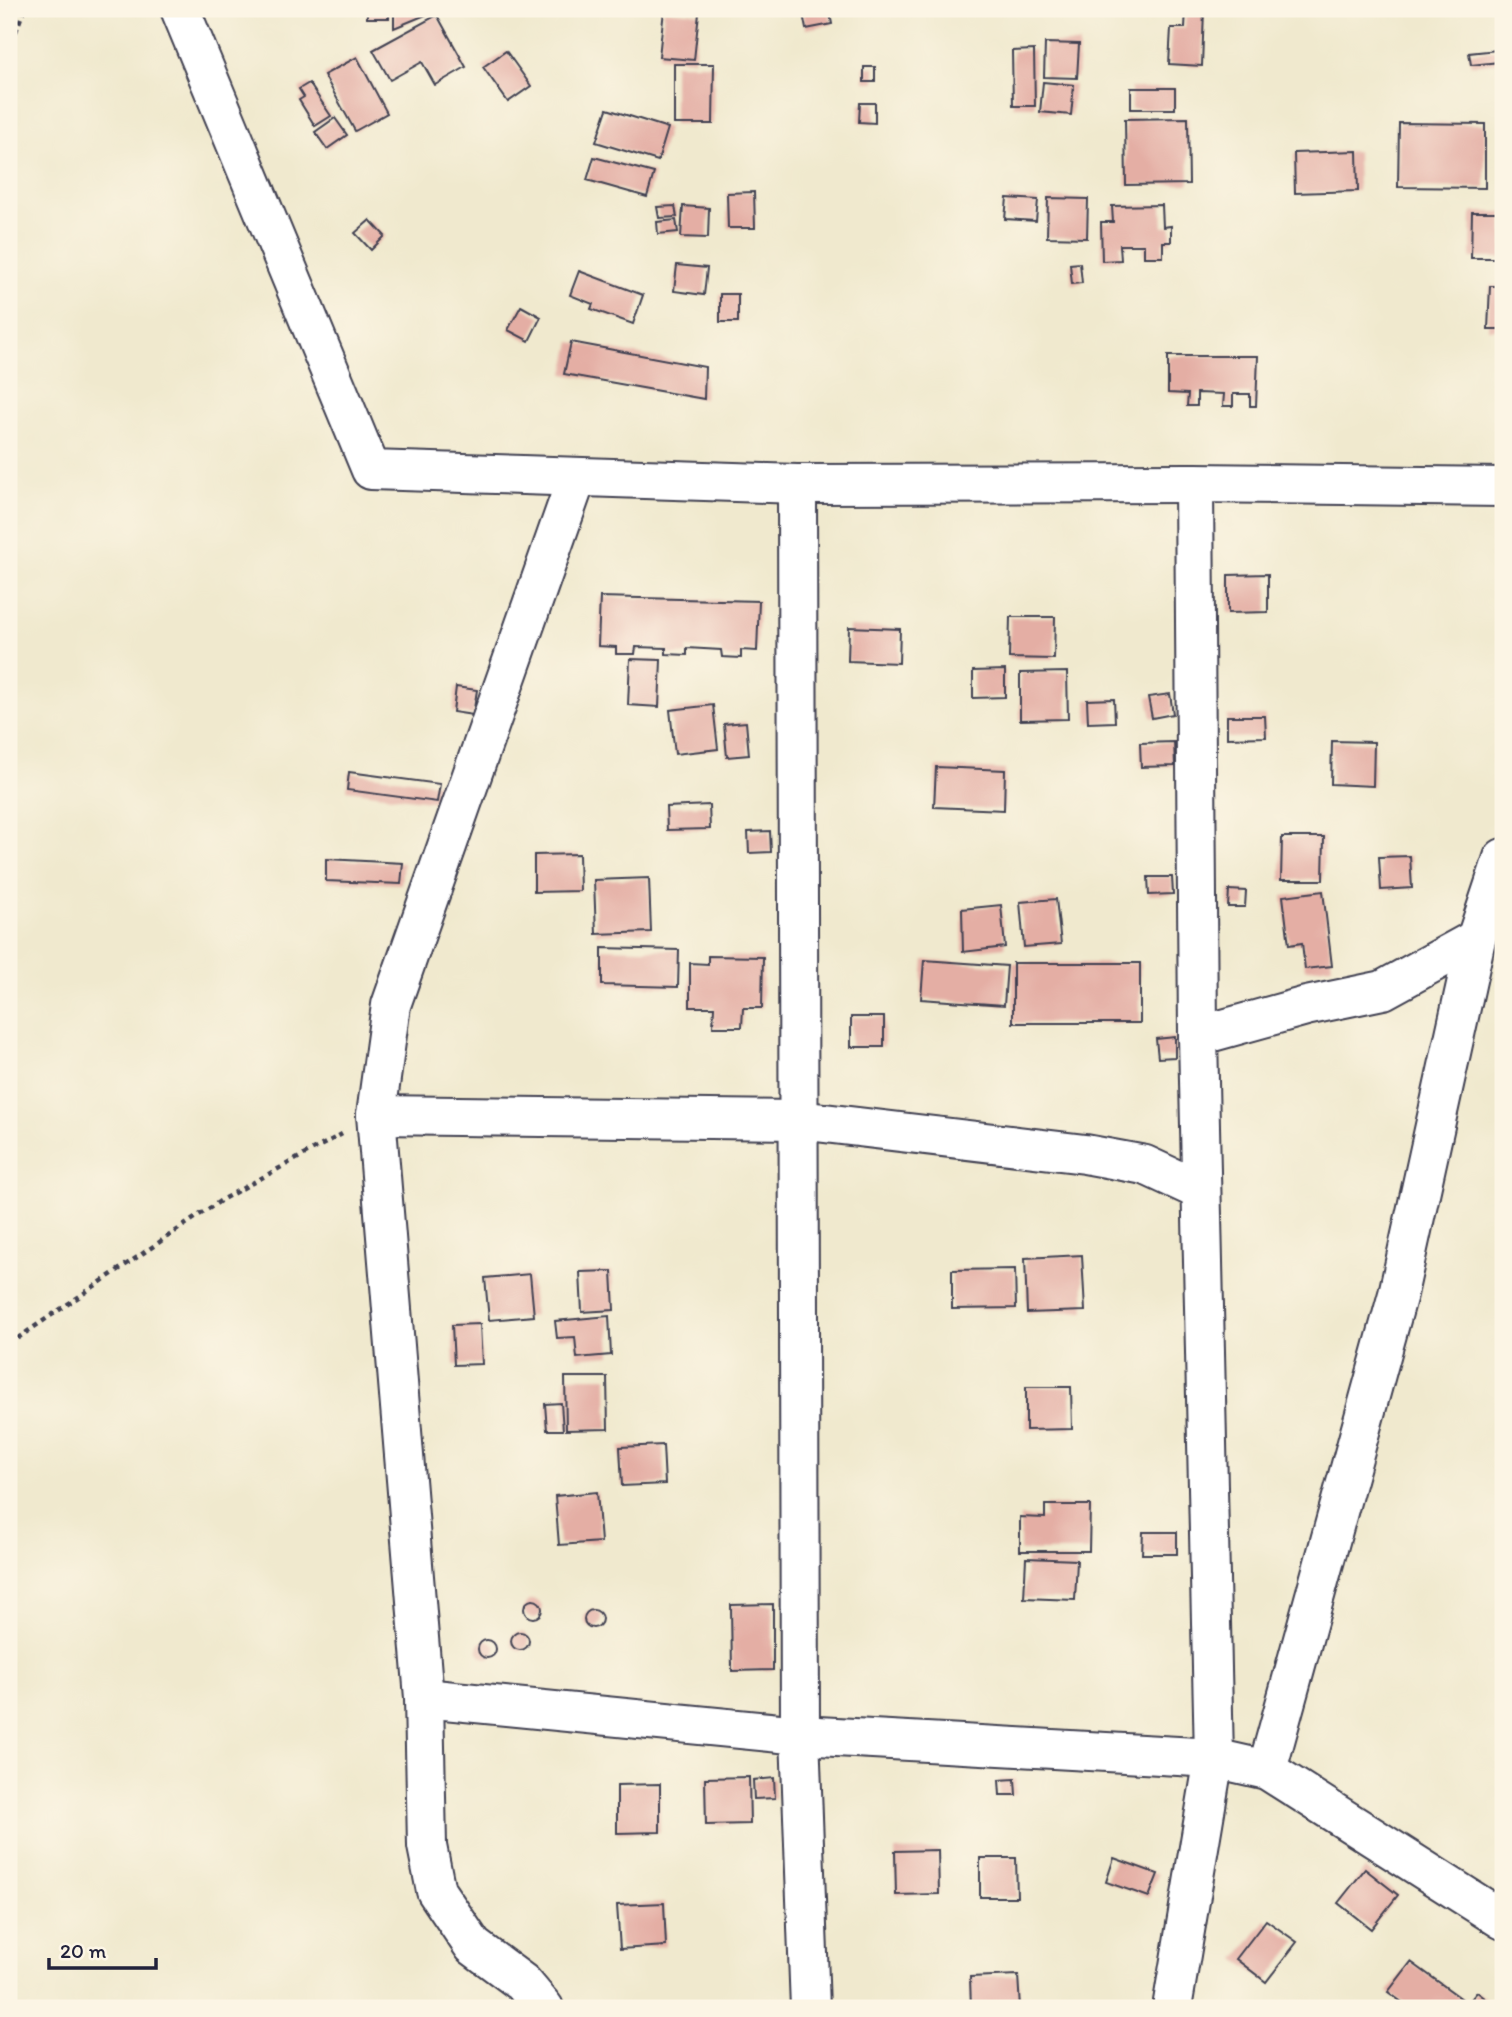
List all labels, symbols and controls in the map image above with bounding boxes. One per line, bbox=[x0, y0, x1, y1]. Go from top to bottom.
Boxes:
scale bar bbox=[49, 1926, 156, 1970]
text: 20 m bbox=[60, 1938, 107, 1963]

